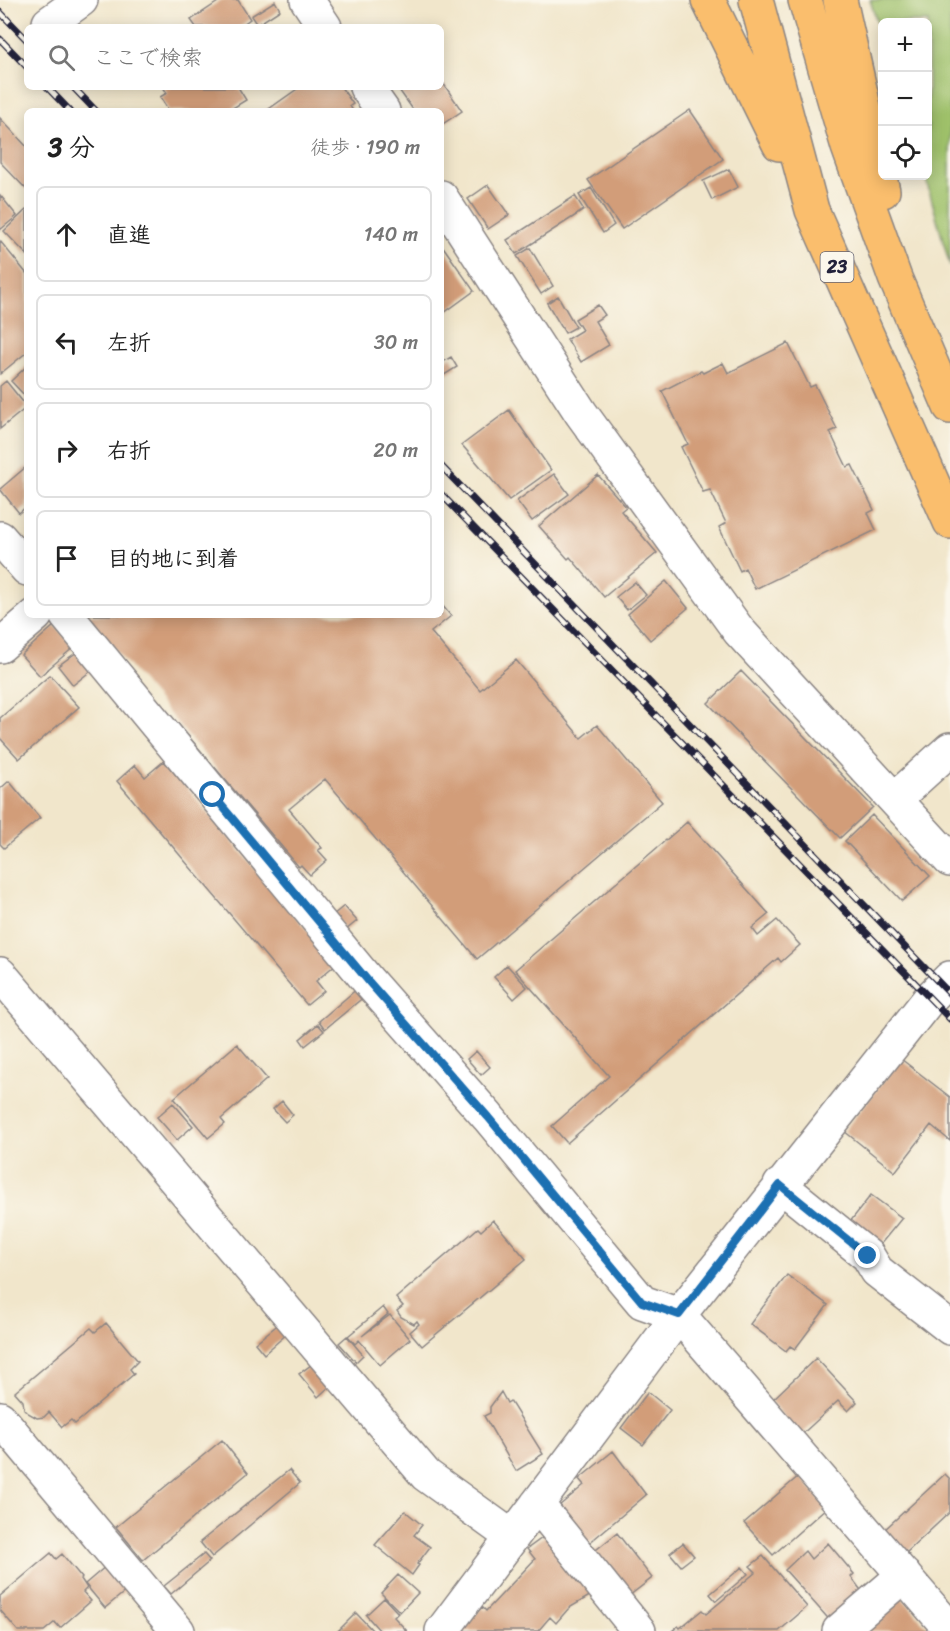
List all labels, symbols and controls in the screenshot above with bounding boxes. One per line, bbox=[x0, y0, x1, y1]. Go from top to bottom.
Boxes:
map controls bbox=[878, 18, 932, 180]
button: + bbox=[878, 18, 932, 72]
search box bbox=[24, 24, 444, 90]
text: ここで検索 bbox=[93, 38, 203, 77]
icon: search bbox=[45, 41, 78, 74]
button: − bbox=[878, 72, 932, 126]
text: 3 分 bbox=[48, 124, 95, 170]
button: locate bbox=[878, 126, 932, 180]
text: 徒歩 · 190 m bbox=[310, 130, 420, 165]
text: 直進 bbox=[107, 215, 151, 254]
text: 140 m bbox=[364, 217, 418, 252]
icon: ahead bbox=[50, 218, 83, 251]
road number: 23 bbox=[820, 252, 854, 282]
text: 左折 bbox=[107, 323, 151, 362]
text: 30 m bbox=[374, 325, 418, 360]
icon: left bbox=[50, 326, 83, 359]
text: 右折 bbox=[107, 431, 151, 470]
text: 20 m bbox=[373, 433, 418, 468]
icon: right bbox=[50, 434, 83, 467]
text: 目的地に到着 bbox=[107, 539, 239, 578]
icon: arrive bbox=[50, 542, 83, 575]
route start bbox=[199, 781, 225, 807]
route end bbox=[854, 1242, 880, 1268]

